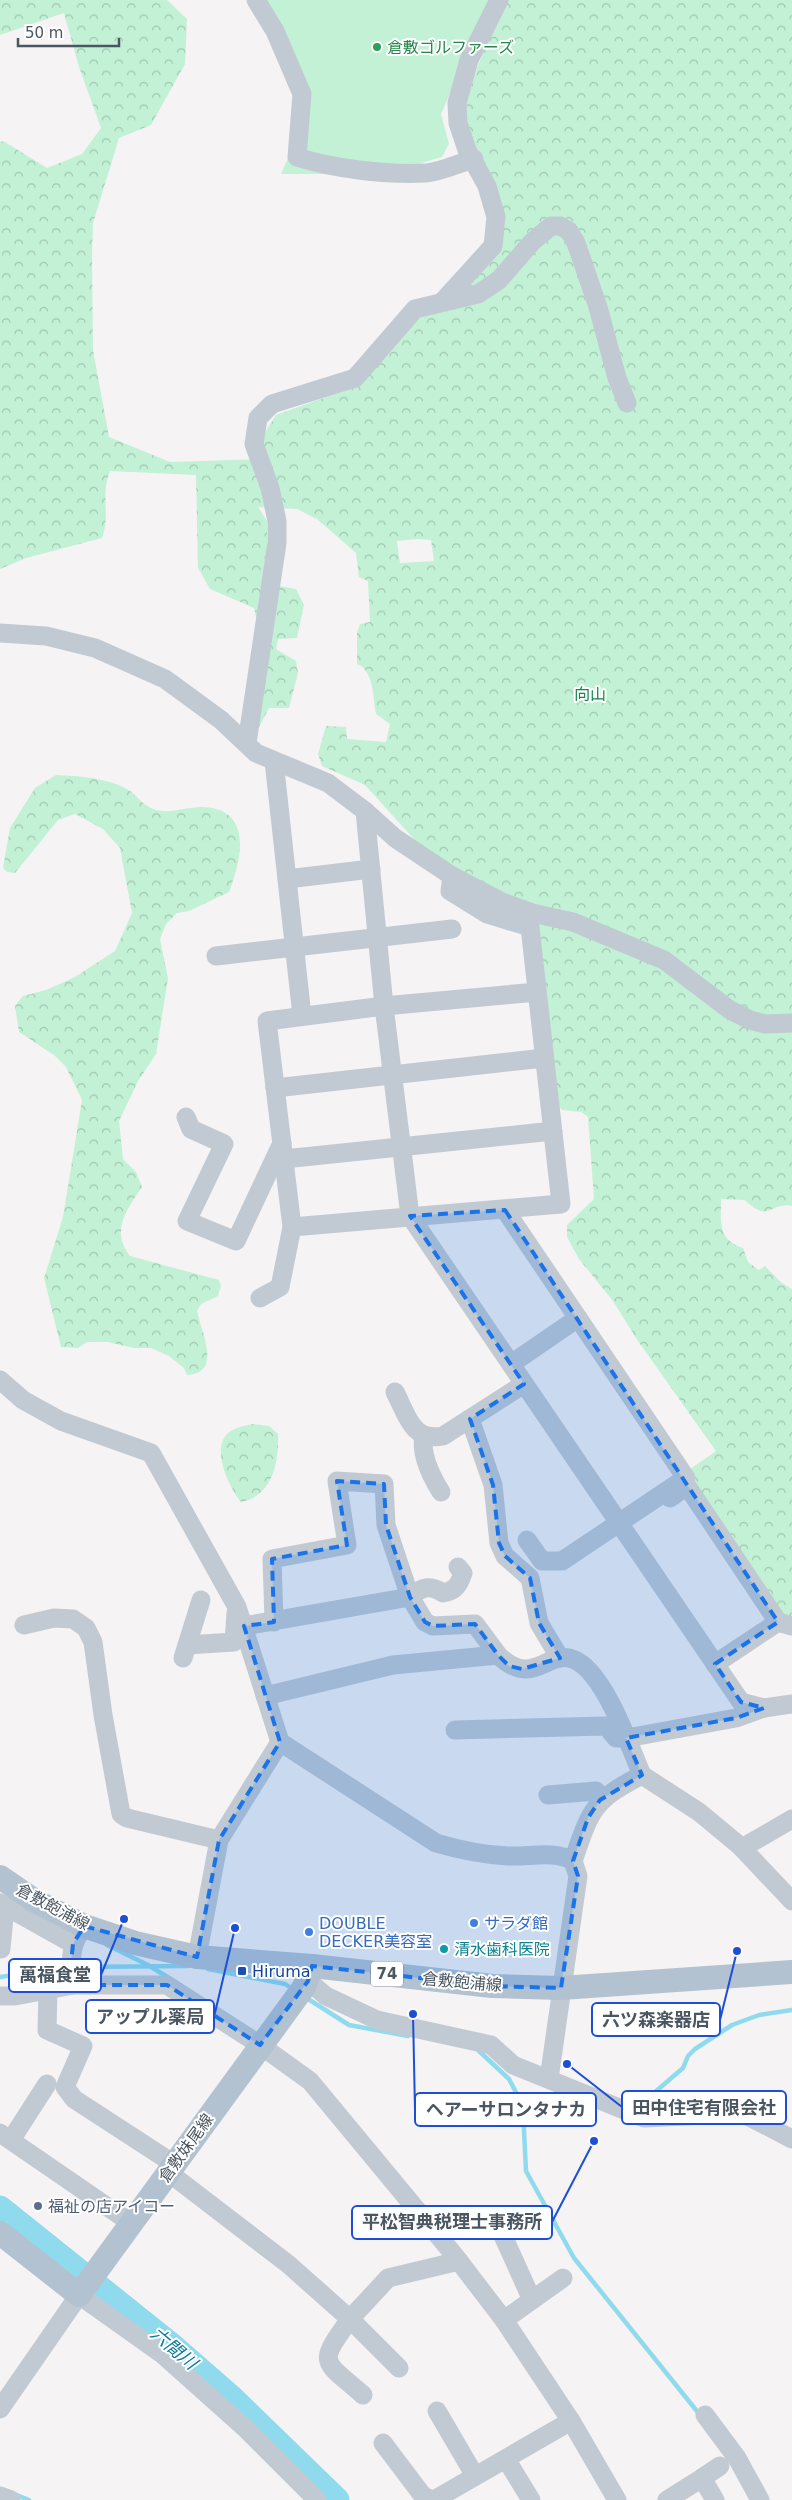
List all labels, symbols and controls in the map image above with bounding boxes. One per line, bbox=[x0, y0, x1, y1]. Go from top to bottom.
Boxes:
scale bar bbox=[18, 15, 119, 47]
text: 50 m bbox=[25, 24, 63, 42]
place label: 倉敷ゴルファーズ bbox=[387, 38, 514, 57]
marker: 倉敷ゴルファーズ bbox=[371, 41, 383, 53]
park label: 向山 bbox=[574, 685, 606, 704]
street label: 倉敷飽浦線 bbox=[13, 1880, 93, 1934]
place label: DOUBLE DECKER美容室 bbox=[319, 1914, 432, 1951]
place label: サラダ館 bbox=[484, 1914, 548, 1933]
marker: サラダ館 bbox=[468, 1917, 480, 1929]
marker: DOUBLE DECKER美容室 bbox=[303, 1926, 315, 1938]
place label: 清水歯科医院 bbox=[454, 1940, 550, 1959]
marker: 清水歯科医院 bbox=[438, 1943, 450, 1955]
callout: 萬福食堂 bbox=[9, 1959, 101, 1992]
place label: Hiruma bbox=[252, 1962, 311, 1981]
road number: 74 bbox=[371, 1962, 403, 1986]
text: 萬福食堂 bbox=[19, 1964, 91, 1985]
marker: Hiruma bbox=[236, 1965, 248, 1977]
street label: 倉敷飽浦線 bbox=[421, 1969, 503, 1995]
callout: アップル薬局 bbox=[86, 2000, 214, 2033]
callout: 六ツ森楽器店 bbox=[592, 2003, 720, 2036]
text: アップル薬局 bbox=[96, 2006, 204, 2027]
text: 六ツ森楽器店 bbox=[602, 2009, 710, 2030]
callout: 田中住宅有限会社 bbox=[622, 2091, 786, 2124]
callout: ヘアーサロンタナカ bbox=[415, 2093, 596, 2126]
text: 田中住宅有限会社 bbox=[632, 2097, 776, 2118]
text: ヘアーサロンタナカ bbox=[426, 2099, 586, 2120]
street label: 倉敷妹尾線 bbox=[155, 2110, 217, 2186]
place label: 福祉の店アイコー bbox=[48, 2197, 175, 2216]
marker: 福祉の店アイコー bbox=[32, 2200, 44, 2212]
callout: 平松智典税理士事務所 bbox=[352, 2206, 552, 2239]
text: 平松智典税理士事務所 bbox=[362, 2211, 542, 2232]
water label: 六間川 bbox=[147, 2323, 203, 2375]

